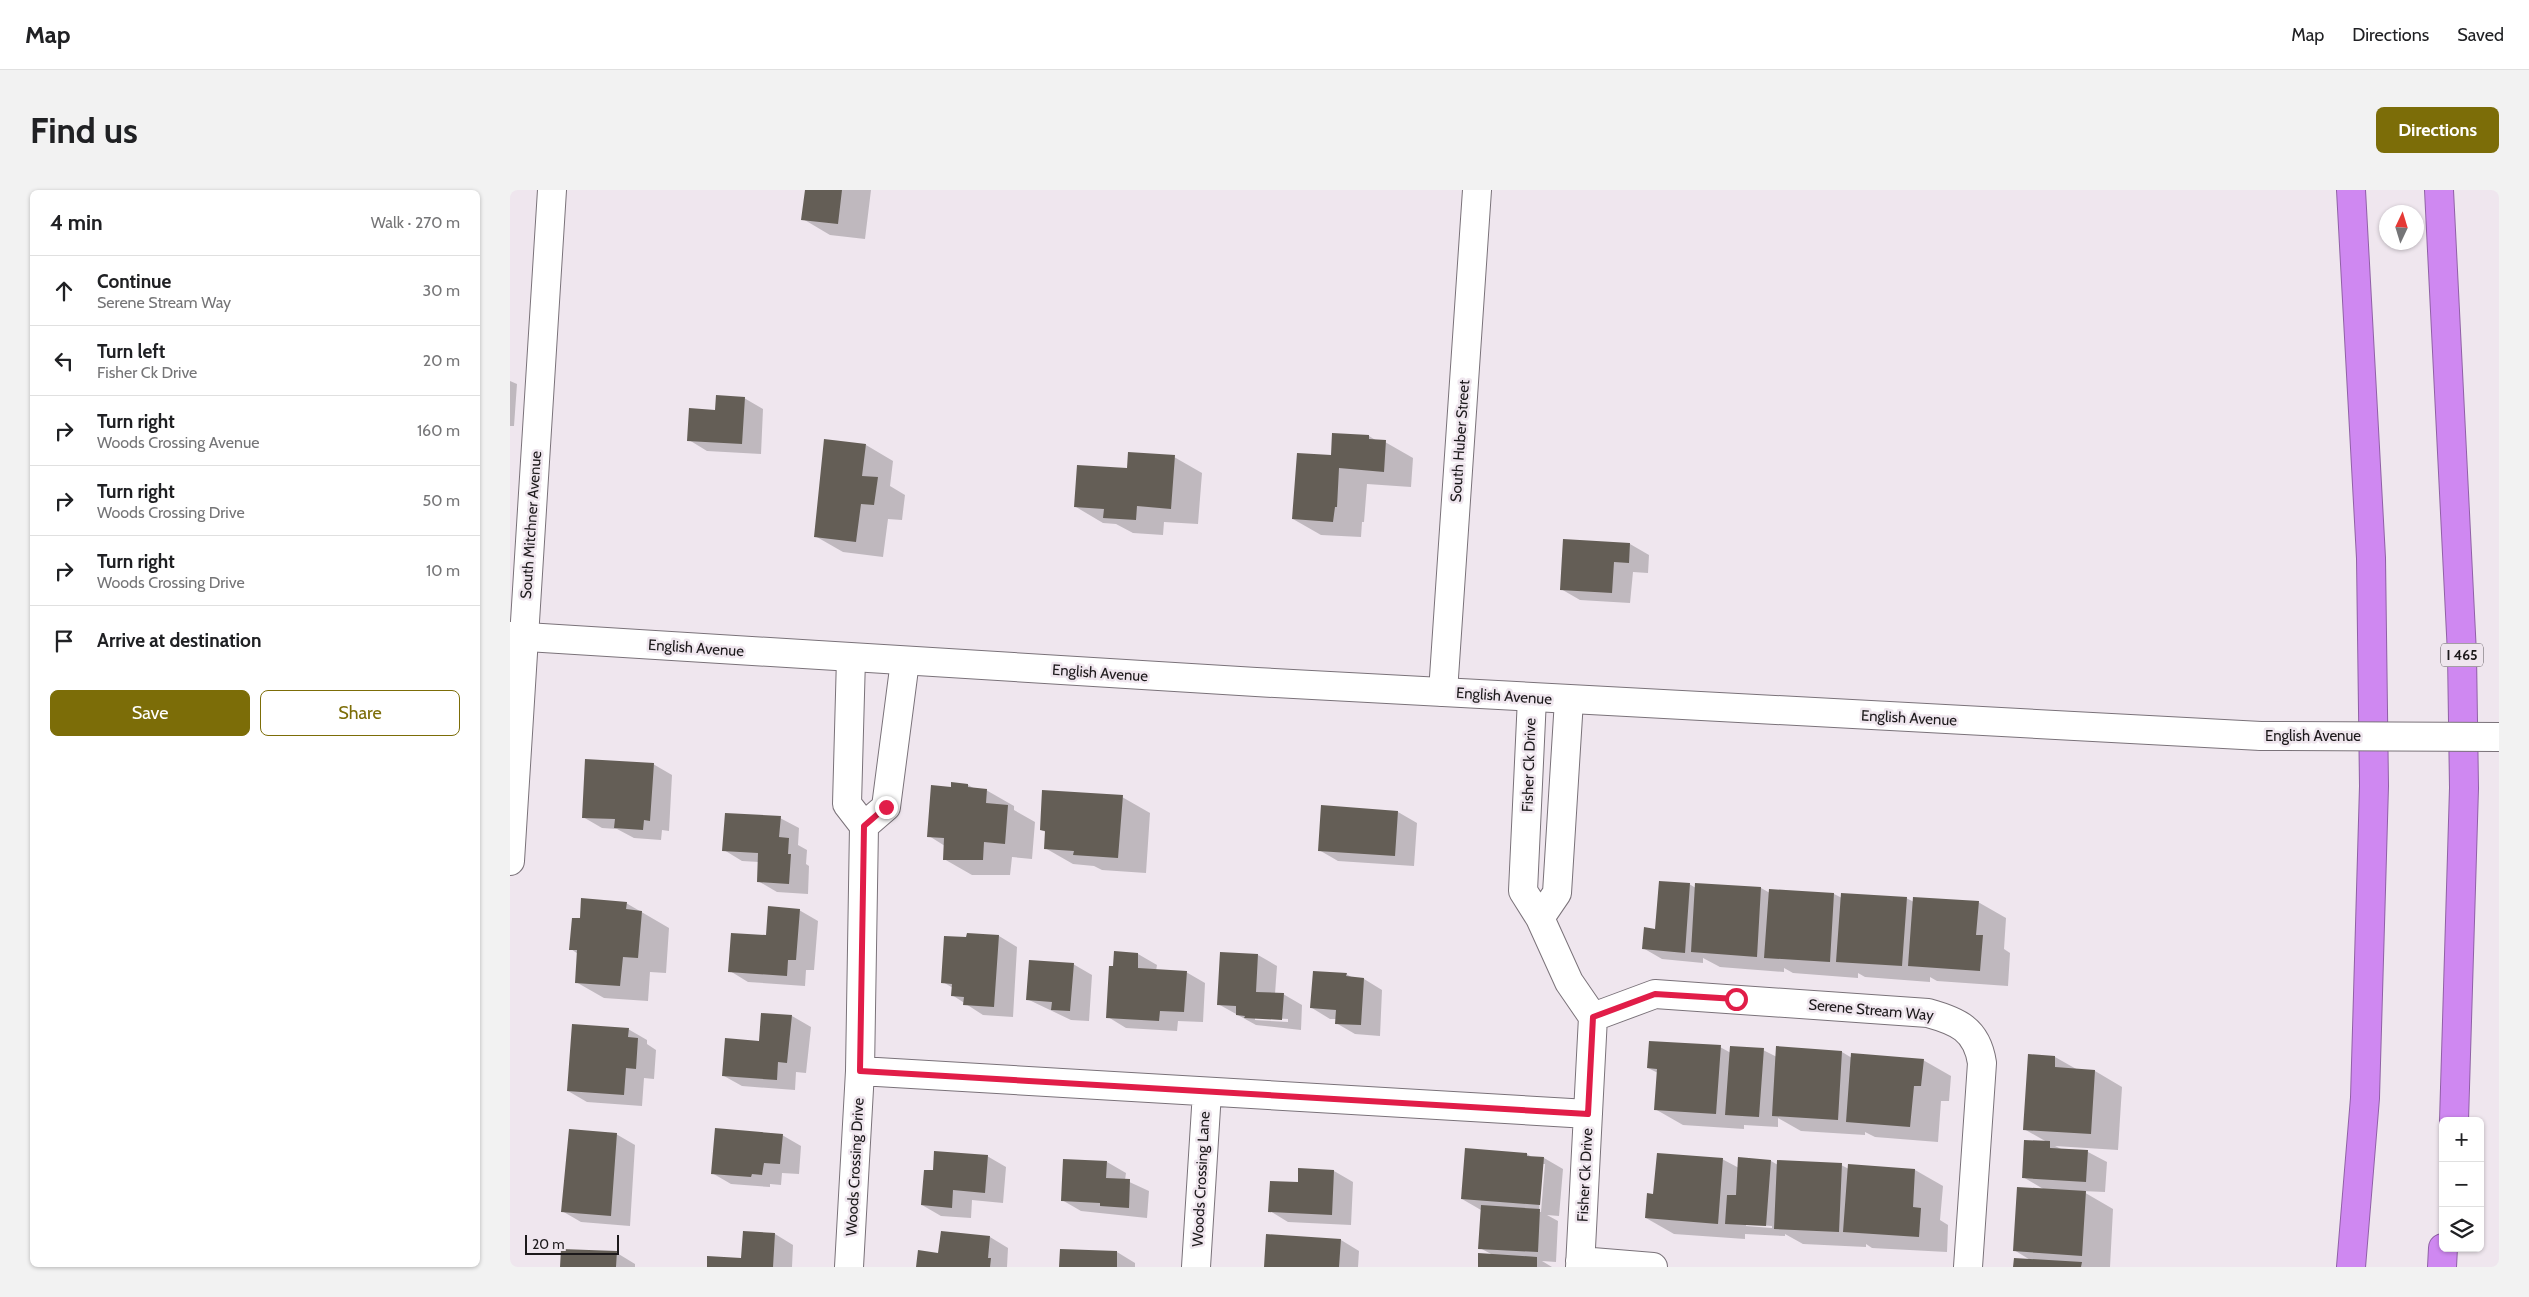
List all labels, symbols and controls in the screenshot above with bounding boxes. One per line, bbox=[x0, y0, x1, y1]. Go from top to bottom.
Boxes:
text: Map bbox=[25, 20, 71, 49]
text: Map bbox=[2291, 24, 2324, 46]
text: Directions bbox=[2352, 24, 2429, 46]
text: Saved bbox=[2457, 24, 2504, 46]
button: Directions bbox=[2376, 107, 2499, 153]
text: Find us bbox=[30, 109, 138, 152]
north arrow bbox=[2379, 205, 2424, 250]
text: 4 min bbox=[50, 210, 103, 235]
text: Walk · 270 m bbox=[371, 213, 460, 232]
text: Continue bbox=[97, 270, 171, 293]
icon: ahead bbox=[50, 277, 78, 305]
text: 30 m bbox=[423, 281, 460, 300]
text: Serene Stream Way bbox=[97, 293, 231, 312]
text: Turn left bbox=[97, 340, 165, 363]
icon: left bbox=[50, 347, 78, 375]
text: 20 m bbox=[423, 351, 460, 370]
text: Fisher Ck Drive bbox=[97, 363, 197, 382]
street label: South Huber Street bbox=[1447, 379, 1473, 503]
text: Turn right bbox=[97, 410, 175, 433]
icon: right bbox=[50, 417, 78, 445]
text: 160 m bbox=[417, 421, 460, 440]
text: Woods Crossing Avenue bbox=[97, 433, 260, 452]
street label: South Mitchner Avenue bbox=[517, 450, 545, 600]
text: Turn right bbox=[97, 480, 175, 503]
icon: right bbox=[50, 487, 78, 515]
text: 50 m bbox=[423, 491, 460, 510]
text: Woods Crossing Drive bbox=[97, 503, 245, 522]
text: Turn right bbox=[97, 550, 175, 573]
icon: right bbox=[50, 557, 78, 585]
text: 10 m bbox=[426, 561, 460, 580]
text: Woods Crossing Drive bbox=[97, 573, 245, 592]
icon: arrive bbox=[50, 627, 78, 655]
text: Arrive at destination bbox=[97, 629, 261, 652]
street label: English Avenue bbox=[647, 636, 745, 660]
road number: I 465 bbox=[2441, 644, 2483, 666]
street label: English Avenue bbox=[1051, 661, 1149, 685]
street label: English Avenue bbox=[1455, 684, 1553, 708]
button: Save bbox=[50, 690, 250, 736]
button: Share bbox=[260, 690, 460, 736]
street label: English Avenue bbox=[1861, 706, 1958, 730]
street label: Fisher Ck Drive bbox=[1518, 717, 1540, 812]
street label: English Avenue bbox=[2265, 727, 2361, 745]
route end bbox=[875, 796, 898, 819]
route start bbox=[1725, 988, 1748, 1011]
street label: Serene Stream Way bbox=[1808, 996, 1935, 1024]
street label: Woods Crossing Drive bbox=[842, 1097, 868, 1237]
street label: Woods Crossing Lane bbox=[1188, 1111, 1214, 1247]
map controls bbox=[2439, 1117, 2484, 1252]
button: + bbox=[2439, 1117, 2484, 1162]
street label: Fisher Ck Drive bbox=[1574, 1127, 1596, 1222]
button: − bbox=[2439, 1162, 2484, 1207]
button: layers bbox=[2439, 1207, 2484, 1252]
scale bar bbox=[525, 1232, 619, 1255]
text: 20 m bbox=[532, 1235, 565, 1253]

